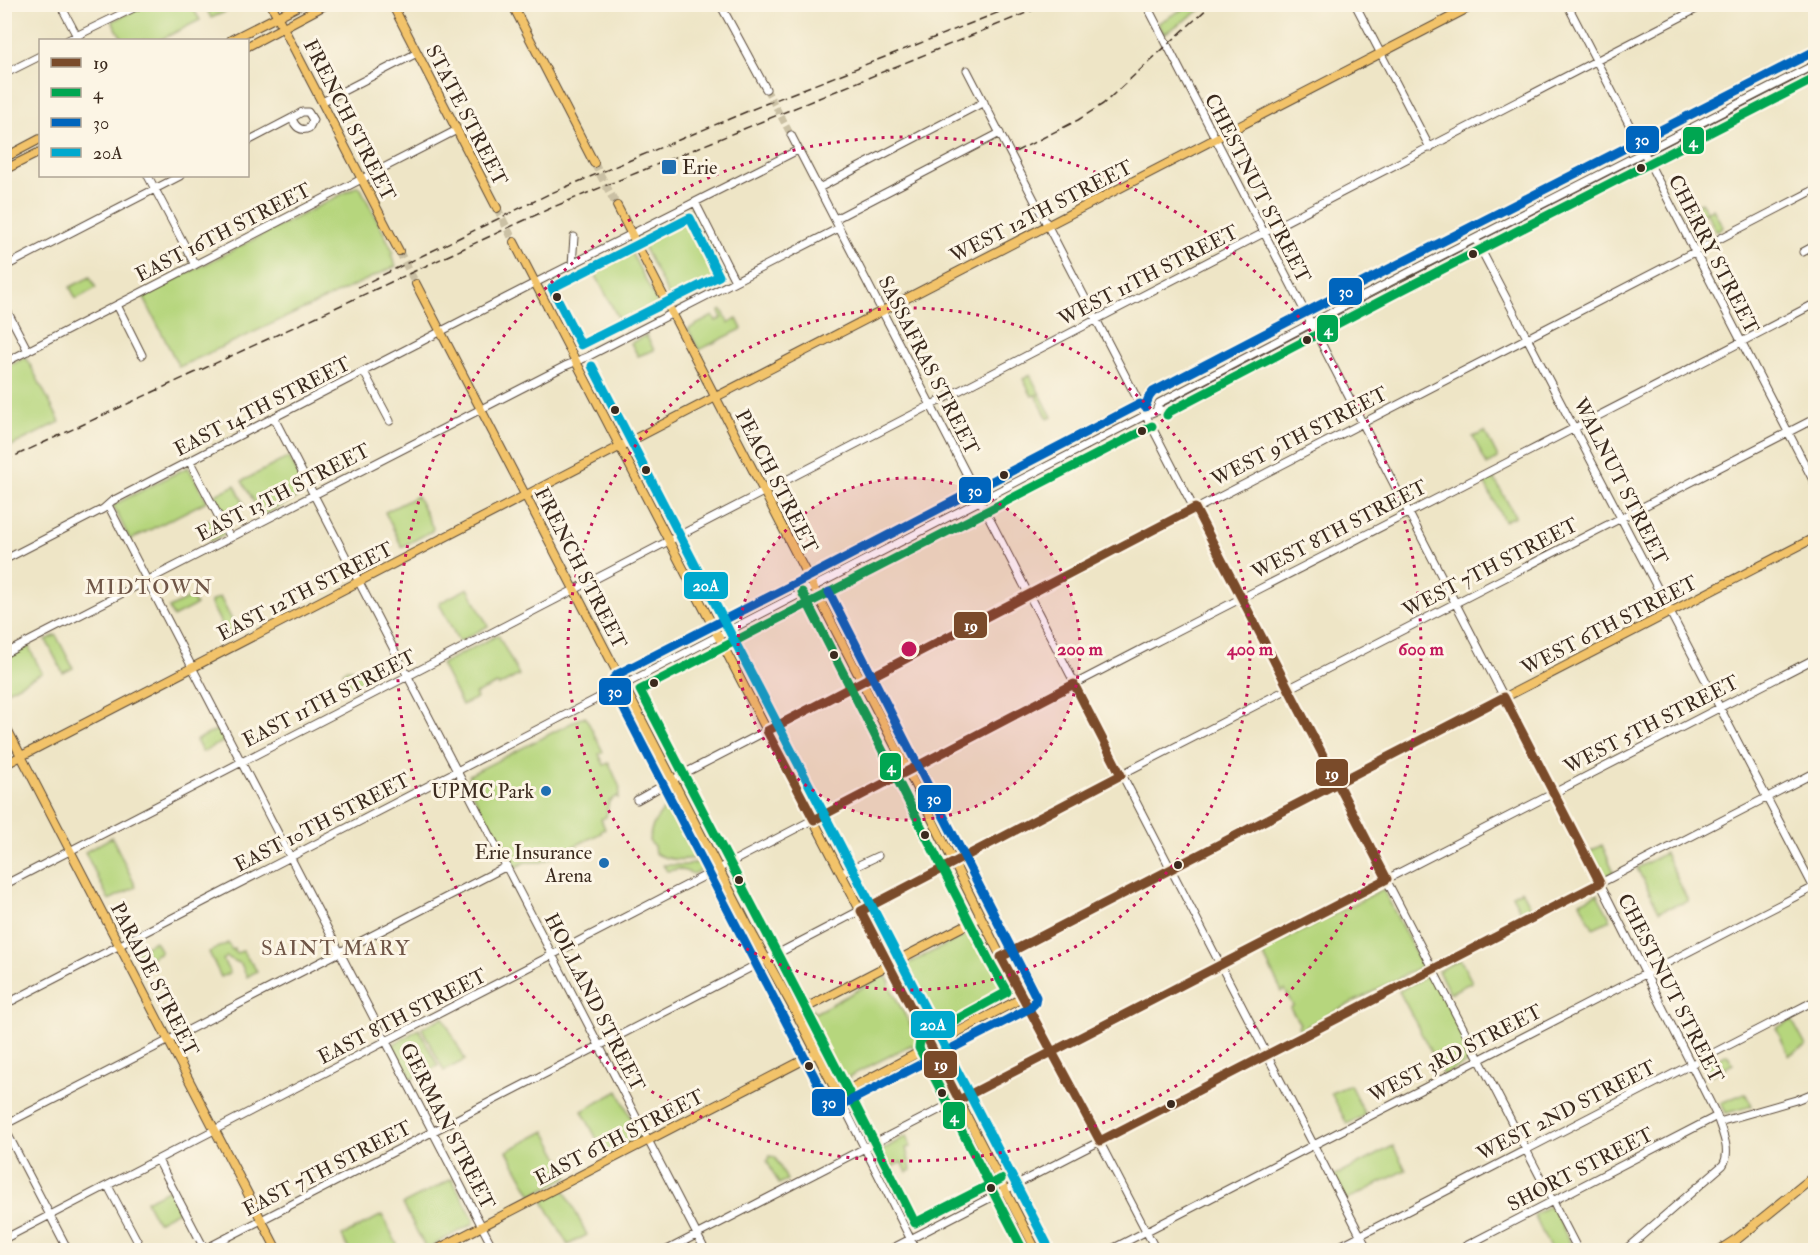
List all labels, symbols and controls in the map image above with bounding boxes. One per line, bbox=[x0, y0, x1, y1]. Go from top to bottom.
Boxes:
street label: FRENCH STREET bbox=[298, 35, 401, 205]
legend bbox=[39, 39, 249, 177]
street label: STATE STREET bbox=[420, 41, 513, 190]
text: 19 bbox=[93, 52, 109, 75]
text: 4 bbox=[93, 82, 104, 105]
street label: CHESTNUT STREET bbox=[1199, 89, 1316, 287]
text: 30 bbox=[93, 112, 109, 135]
line badge: 30 bbox=[1625, 125, 1660, 154]
line badge: 4 bbox=[1682, 126, 1705, 155]
text: 30 bbox=[1635, 130, 1649, 150]
text: 4 bbox=[1688, 132, 1699, 152]
text: 20A bbox=[93, 142, 123, 165]
street label: WEST 12TH STREET bbox=[945, 154, 1137, 269]
place label: Erie bbox=[682, 155, 717, 180]
marker: Erie bbox=[660, 158, 678, 176]
unlabelled marker bbox=[1635, 162, 1647, 174]
street label: CHERRY STREET bbox=[1663, 170, 1765, 338]
street label: EAST 16TH STREET bbox=[131, 177, 315, 288]
street label: WEST 11TH STREET bbox=[1053, 219, 1243, 332]
unlabelled marker bbox=[1467, 248, 1479, 260]
street label: SASSAFRAS STREET bbox=[873, 272, 985, 459]
line badge: 30 bbox=[1328, 277, 1363, 306]
text: 30 bbox=[1339, 282, 1353, 302]
unlabelled marker bbox=[551, 291, 563, 303]
line badge: 4 bbox=[1316, 314, 1339, 343]
text: 4 bbox=[1323, 320, 1334, 340]
unlabelled marker bbox=[1301, 334, 1313, 346]
street label: EAST 14TH STREET bbox=[170, 351, 355, 462]
street label: WEST 9TH STREET bbox=[1206, 381, 1392, 492]
street label: WALNUT STREET bbox=[1567, 393, 1674, 569]
unlabelled marker bbox=[609, 404, 621, 416]
street label: PEACH STREET bbox=[730, 405, 824, 557]
unlabelled marker bbox=[1136, 425, 1148, 437]
street label: EAST 13TH STREET bbox=[192, 438, 374, 547]
unlabelled marker bbox=[640, 464, 652, 476]
unlabelled marker bbox=[998, 469, 1010, 481]
street label: WEST 8TH STREET bbox=[1246, 474, 1431, 585]
line badge: 30 bbox=[958, 476, 992, 504]
text: 30 bbox=[968, 481, 982, 501]
street label: FRENCH STREET bbox=[529, 483, 632, 653]
street label: WEST 7TH STREET bbox=[1397, 512, 1582, 623]
street label: EAST 12TH STREET bbox=[213, 536, 397, 647]
street label: WEST 6TH STREET bbox=[1516, 570, 1702, 681]
line badge: 20A bbox=[683, 571, 729, 600]
district label: MIDTOWN bbox=[85, 574, 213, 601]
text: 20A bbox=[693, 576, 720, 596]
line badge: 19 bbox=[953, 611, 988, 639]
text: 19 bbox=[964, 616, 978, 636]
text: 200 m bbox=[1057, 638, 1104, 661]
text: 400 m bbox=[1226, 638, 1274, 661]
text: 600 m bbox=[1398, 638, 1445, 661]
centre of rings bbox=[899, 639, 919, 659]
street label: EAST 11TH STREET bbox=[238, 644, 420, 753]
unlabelled marker bbox=[828, 649, 840, 661]
street label: WEST 5TH STREET bbox=[1559, 669, 1743, 780]
line badge: 30 bbox=[598, 677, 632, 706]
unlabelled marker bbox=[648, 677, 660, 689]
text: 30 bbox=[608, 682, 622, 702]
line badge: 4 bbox=[879, 752, 902, 781]
text: 4 bbox=[886, 757, 897, 777]
line badge: 19 bbox=[1315, 758, 1349, 787]
text: 19 bbox=[1325, 764, 1339, 784]
street label: EAST 10TH STREET bbox=[230, 767, 414, 878]
place label: UPMC Park bbox=[431, 779, 534, 804]
marker: UPMC Park bbox=[539, 784, 553, 798]
line badge: 30 bbox=[917, 784, 952, 813]
text: 30 bbox=[927, 789, 941, 809]
unlabelled marker bbox=[919, 829, 931, 841]
place label: Erie Insurance Arena bbox=[474, 840, 593, 888]
marker: Erie Insurance Arena bbox=[597, 856, 611, 870]
unlabelled marker bbox=[1172, 859, 1184, 871]
unlabelled marker bbox=[733, 874, 745, 886]
street label: CHESTNUT STREET bbox=[1612, 889, 1729, 1087]
street label: PARADE STREET bbox=[105, 898, 204, 1061]
street label: HOLLAND STREET bbox=[539, 909, 650, 1096]
district label: SAINT MARY bbox=[261, 935, 411, 962]
street label: EAST 8TH STREET bbox=[314, 963, 491, 1070]
street label: WEST 3RD STREET bbox=[1363, 999, 1546, 1108]
line badge: 20A bbox=[910, 1010, 956, 1039]
text: 20A bbox=[920, 1015, 947, 1035]
street label: GERMAN STREET bbox=[395, 1039, 500, 1214]
line badge: 19 bbox=[923, 1050, 958, 1079]
street label: WEST 2ND STREET bbox=[1472, 1054, 1660, 1167]
text: 19 bbox=[934, 1055, 948, 1075]
unlabelled marker bbox=[803, 1060, 815, 1072]
street label: EAST 6TH STREET bbox=[530, 1084, 708, 1191]
unlabelled marker bbox=[936, 1087, 948, 1099]
line badge: 30 bbox=[811, 1088, 846, 1117]
text: 30 bbox=[822, 1093, 836, 1113]
unlabelled marker bbox=[1165, 1098, 1177, 1110]
line badge: 4 bbox=[942, 1101, 966, 1130]
text: 4 bbox=[949, 1107, 960, 1127]
street label: EAST 7TH STREET bbox=[239, 1115, 416, 1222]
street label: SHORT STREET bbox=[1503, 1122, 1657, 1217]
unlabelled marker bbox=[985, 1182, 997, 1194]

